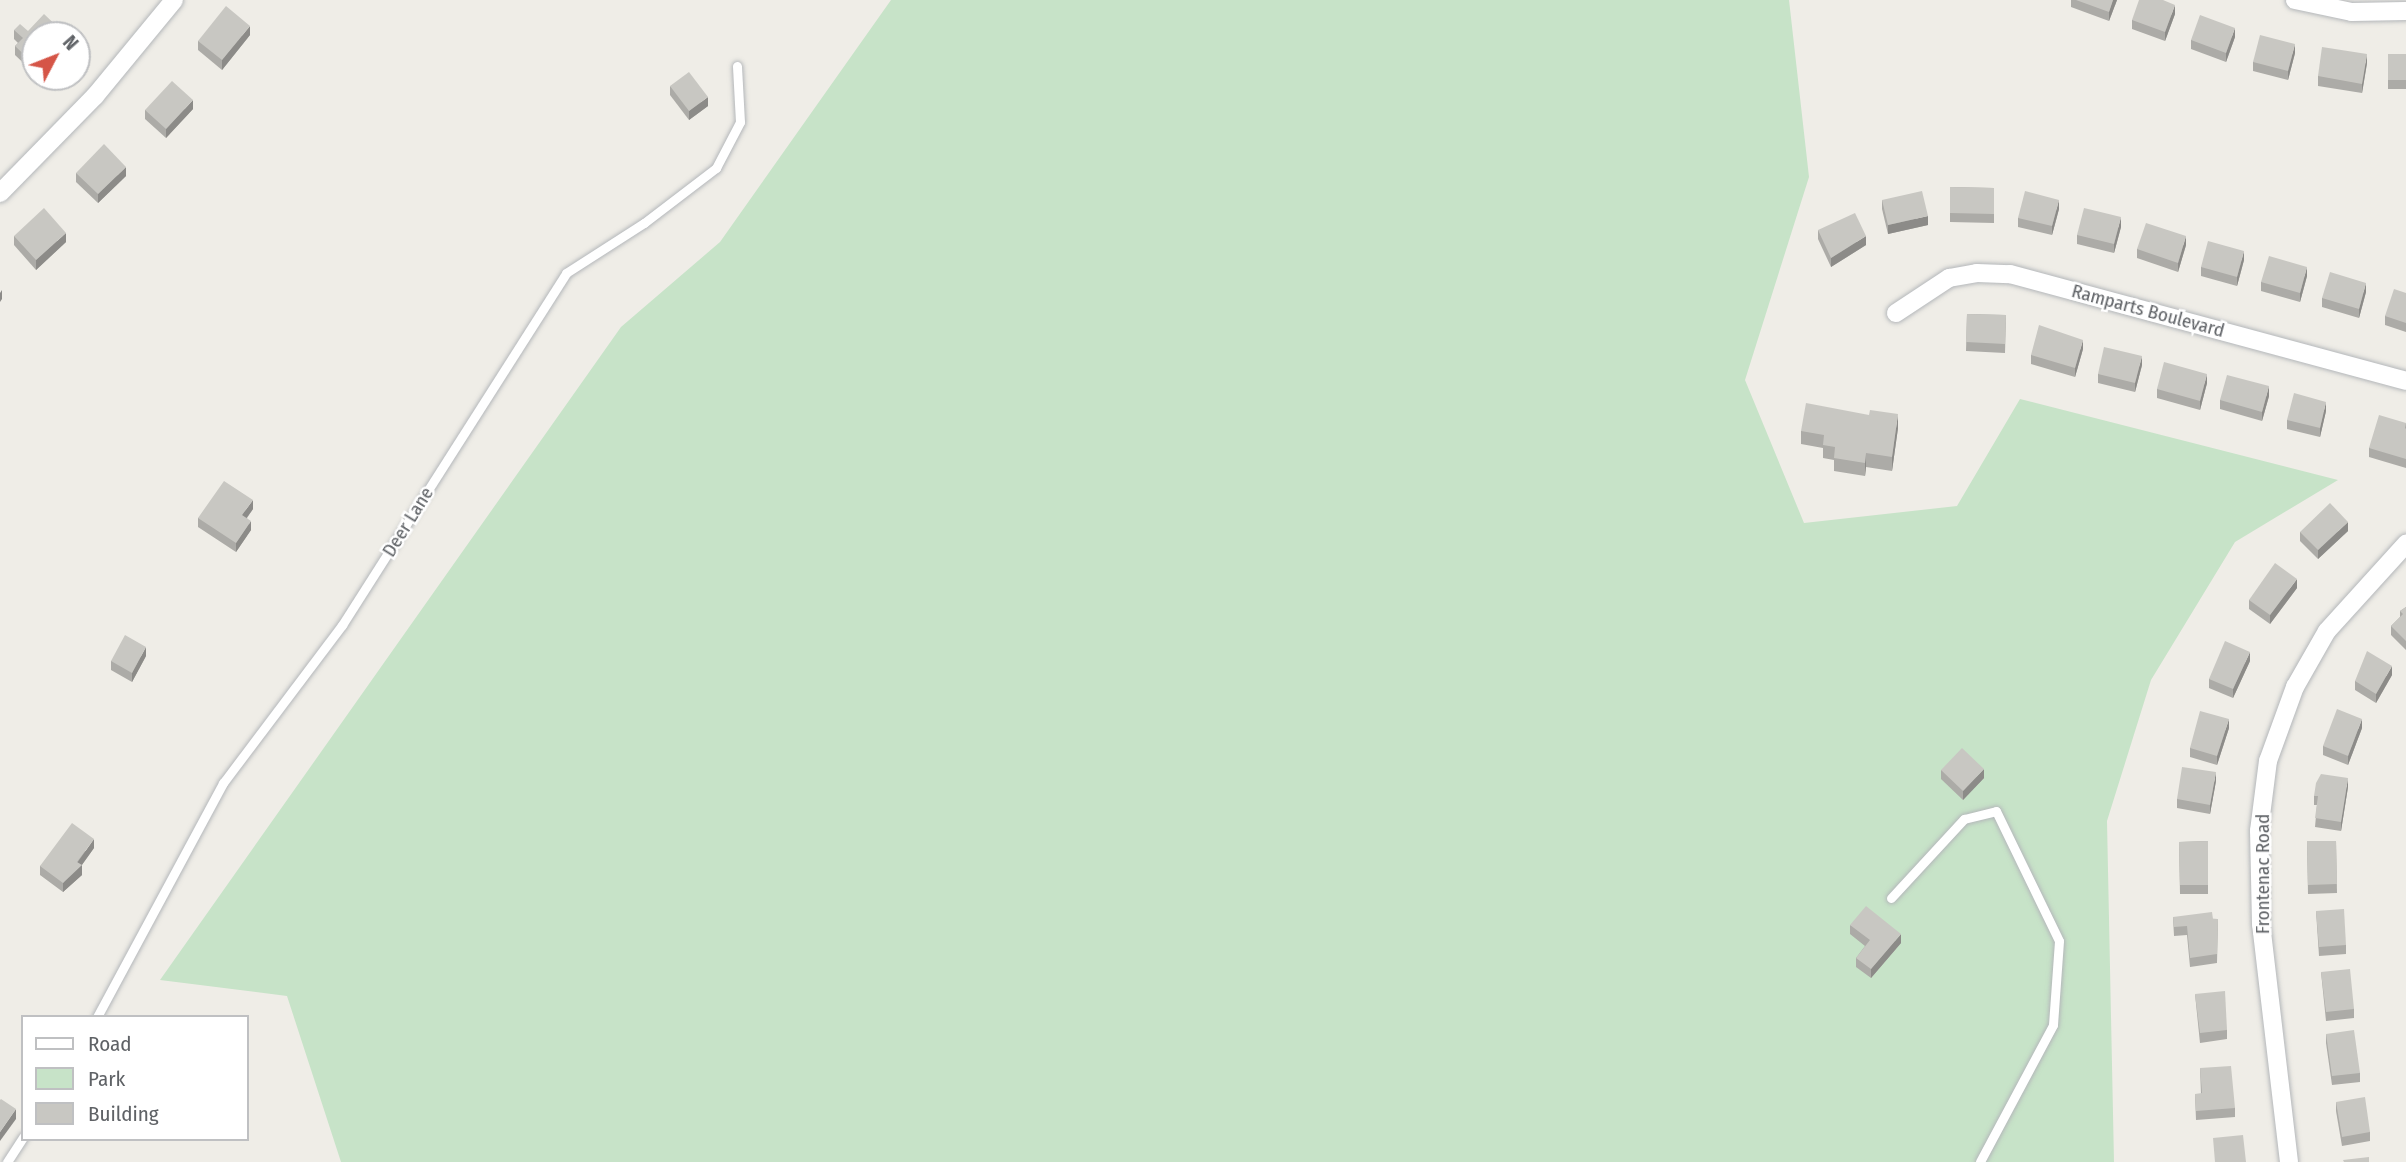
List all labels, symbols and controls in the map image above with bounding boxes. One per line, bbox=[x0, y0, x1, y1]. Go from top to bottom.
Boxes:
north arrow bbox=[21, 21, 91, 91]
text: N bbox=[58, 31, 83, 55]
street label: Ramparts Boulevard bbox=[2069, 280, 2227, 342]
street label: Deer Lane bbox=[378, 483, 438, 561]
street label: Frontenac Road bbox=[2252, 814, 2274, 934]
legend bbox=[21, 1015, 248, 1141]
text: Road bbox=[88, 1031, 132, 1057]
text: Park bbox=[88, 1066, 125, 1092]
text: Building bbox=[88, 1101, 159, 1127]

